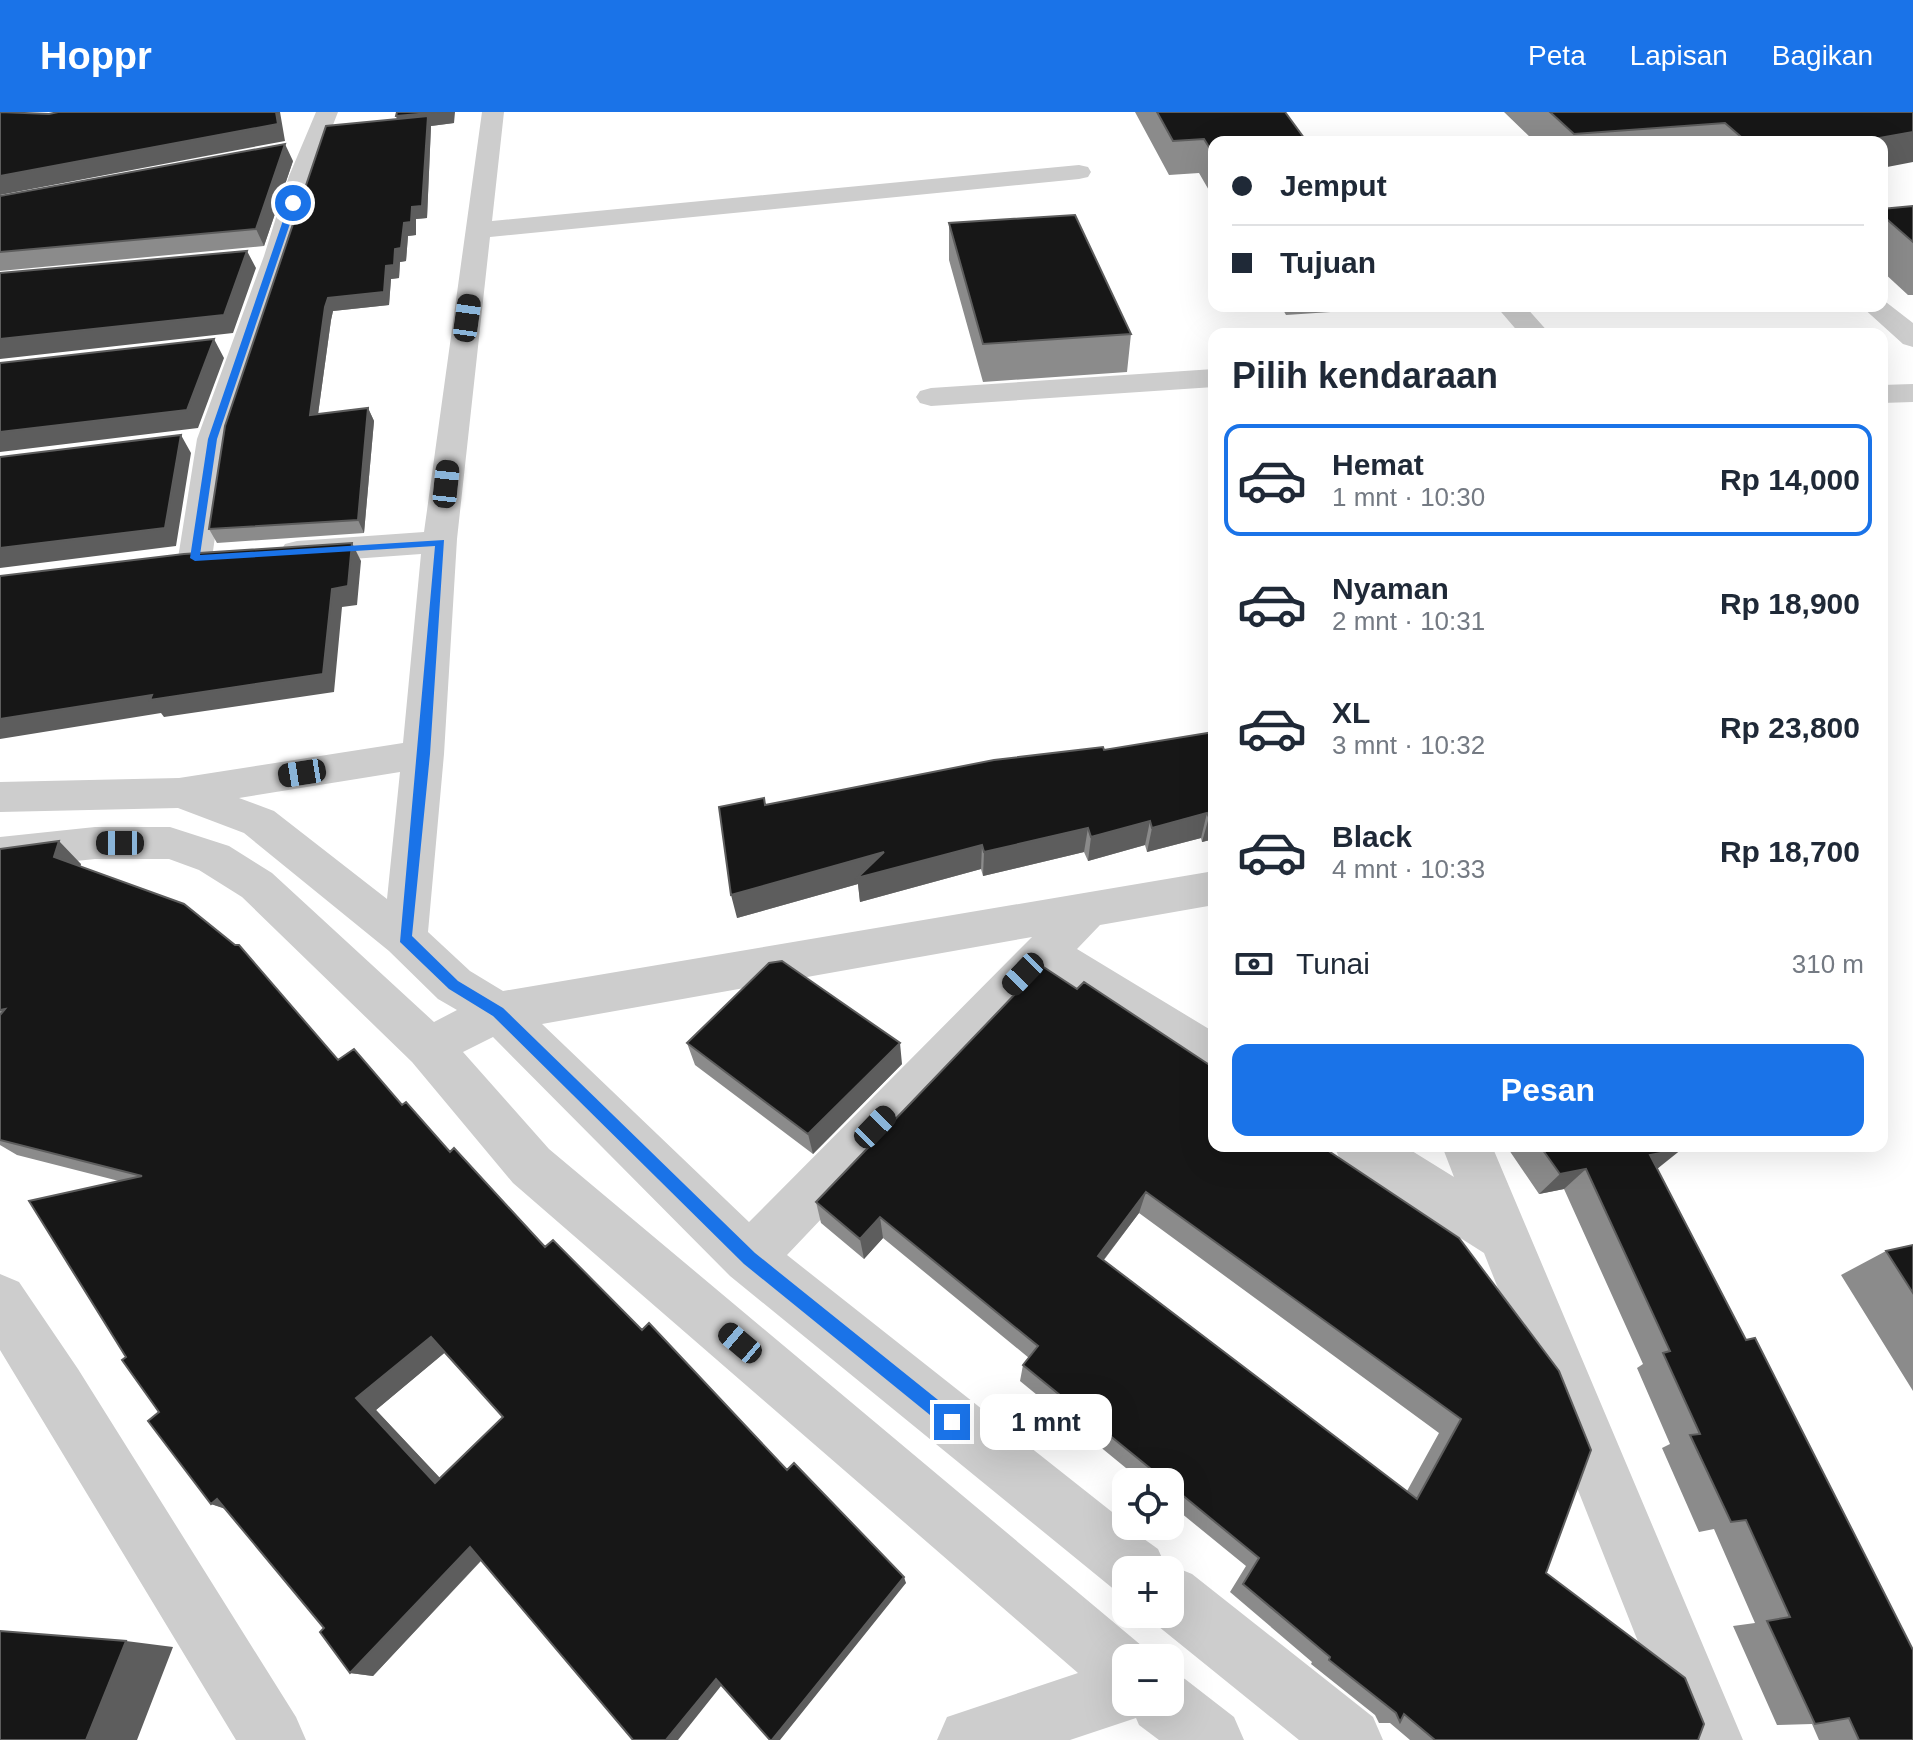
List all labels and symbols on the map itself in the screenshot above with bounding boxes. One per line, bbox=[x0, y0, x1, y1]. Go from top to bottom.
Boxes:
route start bbox=[275, 185, 311, 221]
car bbox=[452, 293, 482, 343]
car bbox=[432, 459, 460, 509]
car bbox=[276, 757, 328, 789]
car bbox=[96, 831, 144, 855]
car bbox=[998, 948, 1048, 1000]
car bbox=[850, 1101, 900, 1153]
car bbox=[714, 1318, 766, 1368]
callout: 1 mnt bbox=[980, 1394, 1112, 1450]
route end bbox=[934, 1404, 970, 1440]

